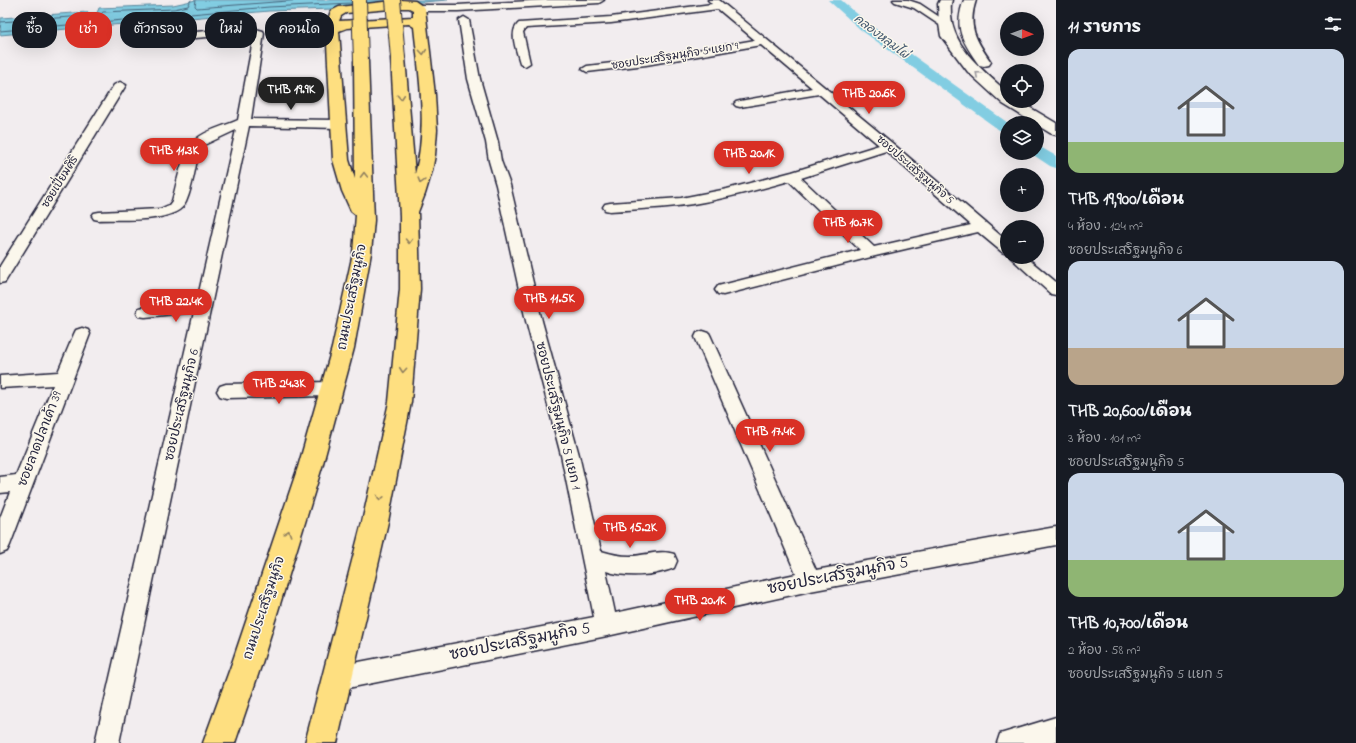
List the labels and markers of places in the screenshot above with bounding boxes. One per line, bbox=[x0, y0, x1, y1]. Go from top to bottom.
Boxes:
pin: THB 19.9K bbox=[245, 77, 337, 111]
pin: THB 20.6K bbox=[823, 81, 915, 115]
pin: THB 11.3K bbox=[128, 138, 220, 172]
pin: THB 20.1K bbox=[703, 141, 795, 175]
pin: THB 10.7K bbox=[802, 210, 894, 244]
pin: THB 11.5K bbox=[503, 286, 595, 320]
pin: THB 22.4K bbox=[130, 289, 222, 323]
pin: THB 24.3K bbox=[233, 371, 325, 405]
pin: THB 17.4K bbox=[724, 419, 816, 453]
pin: THB 15.2K bbox=[584, 515, 676, 549]
pin: THB 20.1K bbox=[654, 588, 746, 622]

